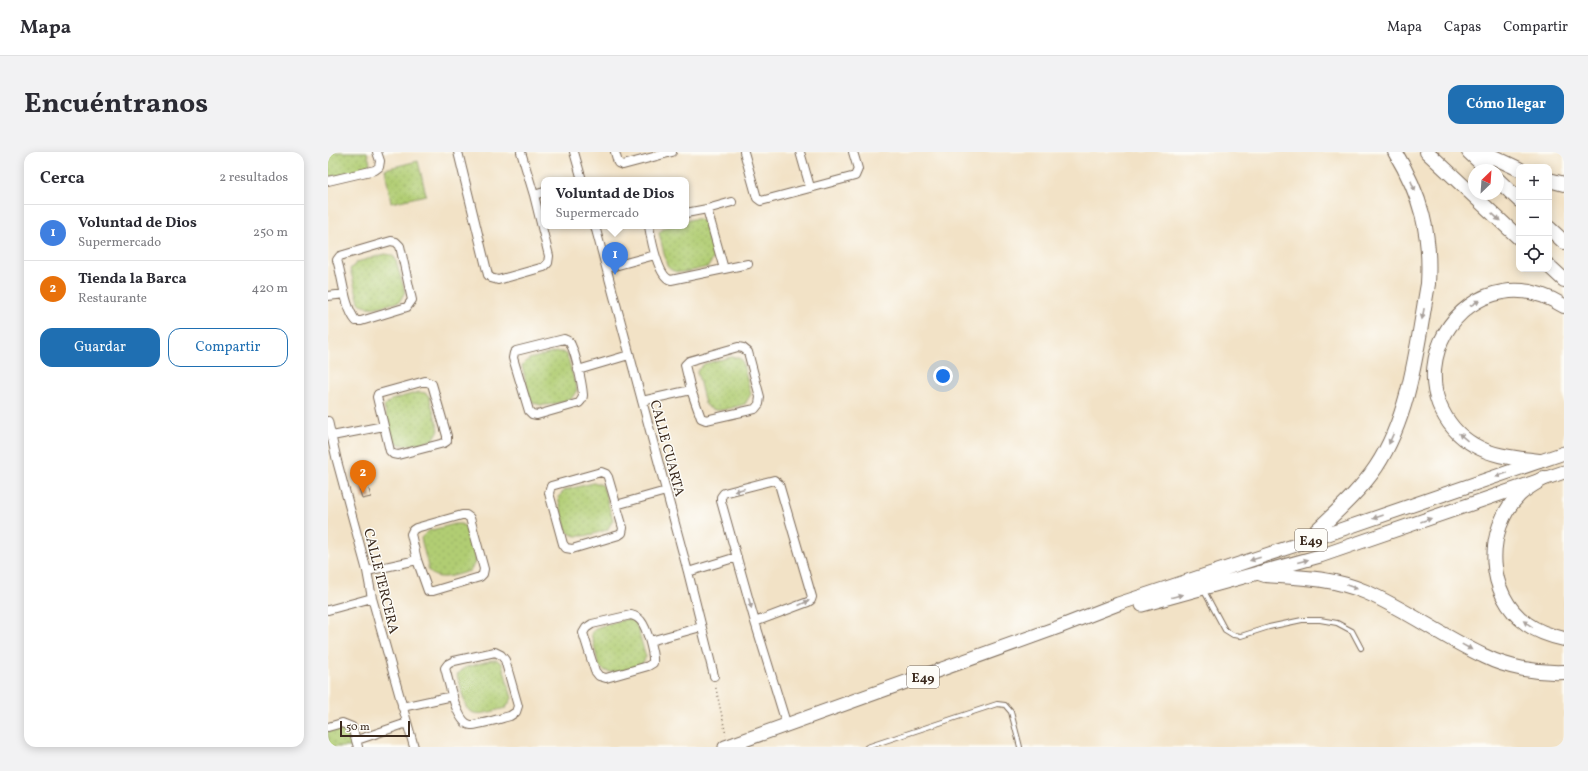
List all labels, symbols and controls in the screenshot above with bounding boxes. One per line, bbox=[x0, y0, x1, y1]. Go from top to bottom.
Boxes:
text: Mapa bbox=[20, 15, 71, 41]
text: Mapa bbox=[1387, 18, 1422, 37]
text: Capas bbox=[1444, 18, 1481, 37]
text: Compartir bbox=[1503, 18, 1568, 37]
text: Encuéntranos bbox=[24, 85, 208, 124]
button: Cómo llegar bbox=[1448, 85, 1564, 124]
north arrow bbox=[1468, 164, 1504, 200]
map controls bbox=[1516, 164, 1552, 272]
button: + bbox=[1516, 164, 1552, 200]
text: Cerca bbox=[40, 167, 85, 190]
text: 2 resultados bbox=[219, 169, 288, 187]
popup bbox=[541, 177, 689, 229]
one-way arrow bbox=[1411, 181, 1417, 193]
text: Voluntad de Dios bbox=[556, 184, 674, 205]
button: − bbox=[1516, 200, 1552, 236]
text: Supermercado bbox=[556, 205, 639, 223]
one-way arrow bbox=[1491, 212, 1501, 221]
text: Voluntad de Dios bbox=[78, 213, 197, 234]
text: 1 bbox=[50, 224, 56, 242]
text: 250 m bbox=[253, 224, 288, 242]
text: Supermercado bbox=[78, 234, 161, 252]
button: locate bbox=[1516, 236, 1552, 272]
pin: 1 bbox=[602, 242, 628, 275]
text: Tienda la Barca bbox=[78, 269, 187, 290]
text: 2 bbox=[50, 280, 56, 298]
text: 420 m bbox=[251, 280, 288, 298]
text: Restaurante bbox=[78, 290, 147, 308]
one-way arrow bbox=[1470, 300, 1481, 307]
one-way arrow bbox=[1420, 308, 1426, 320]
button: Guardar bbox=[40, 328, 160, 367]
button: Compartir bbox=[168, 328, 288, 367]
your location bbox=[933, 366, 953, 386]
street label: CALLE CUARTA bbox=[645, 398, 689, 499]
one-way arrow bbox=[1458, 432, 1468, 441]
one-way arrow bbox=[1388, 434, 1394, 445]
pin: 2 bbox=[350, 460, 376, 493]
one-way arrow bbox=[1494, 472, 1506, 478]
one-way arrow bbox=[732, 487, 745, 493]
one-way arrow bbox=[1371, 515, 1383, 521]
one-way arrow bbox=[1420, 516, 1432, 522]
street label: CALLE TERCERA bbox=[358, 527, 403, 636]
road number: E49 bbox=[1295, 529, 1327, 551]
one-way arrow bbox=[1248, 556, 1260, 562]
one-way arrow bbox=[1297, 558, 1309, 564]
one-way arrow bbox=[1347, 585, 1359, 591]
one-way arrow bbox=[1171, 592, 1184, 598]
one-way arrow bbox=[747, 597, 753, 609]
one-way arrow bbox=[799, 600, 810, 606]
one-way arrow bbox=[1523, 620, 1534, 628]
one-way arrow bbox=[1461, 644, 1473, 651]
road number: E49 bbox=[907, 666, 939, 688]
scale bar bbox=[340, 719, 410, 738]
text: 50 m bbox=[346, 720, 370, 735]

